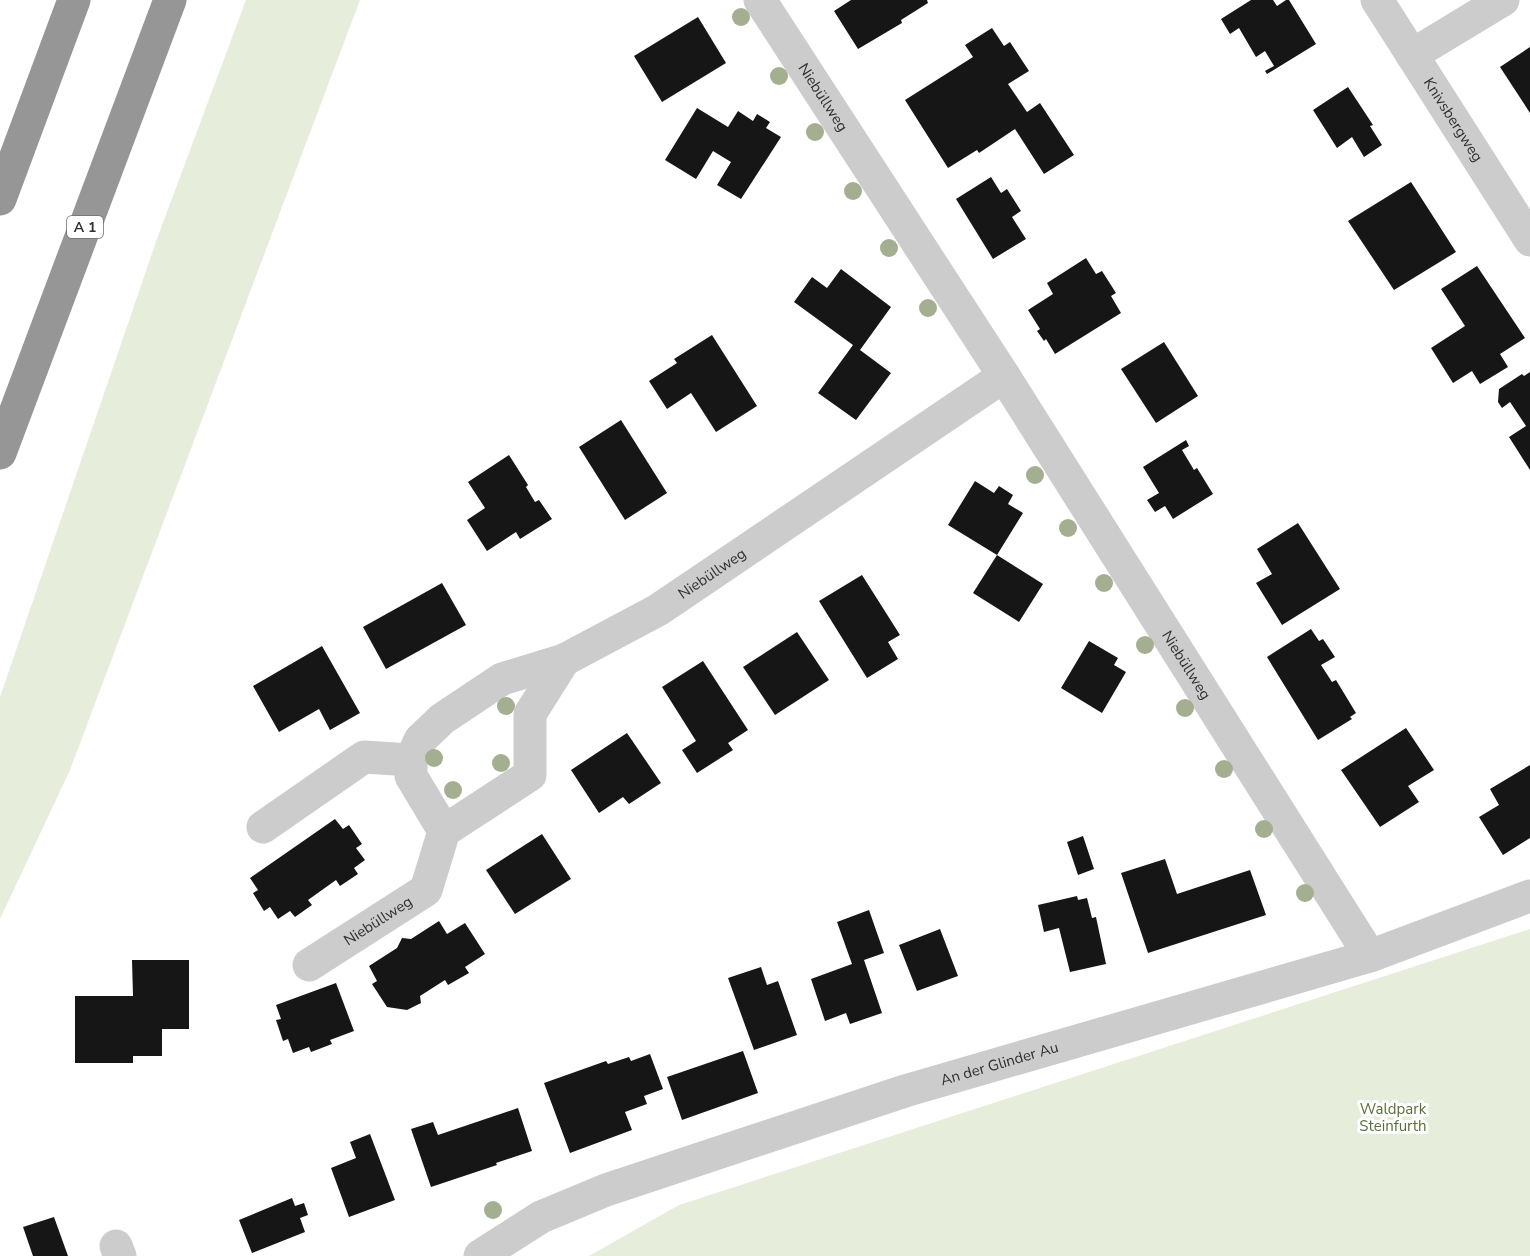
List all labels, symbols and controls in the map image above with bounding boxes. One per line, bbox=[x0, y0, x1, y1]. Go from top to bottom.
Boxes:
street label: Niebüllweg bbox=[794, 59, 853, 135]
street label: Knivsbergweg bbox=[1419, 74, 1488, 166]
road number: A 1 bbox=[67, 216, 103, 238]
street label: Niebüllweg bbox=[674, 543, 750, 604]
street label: Niebüllweg bbox=[1157, 627, 1216, 703]
street label: Niebüllweg bbox=[340, 891, 416, 950]
street label: An der Glinder Au bbox=[938, 1037, 1061, 1090]
park label: Waldpark Steinfurth bbox=[1359, 1099, 1427, 1136]

